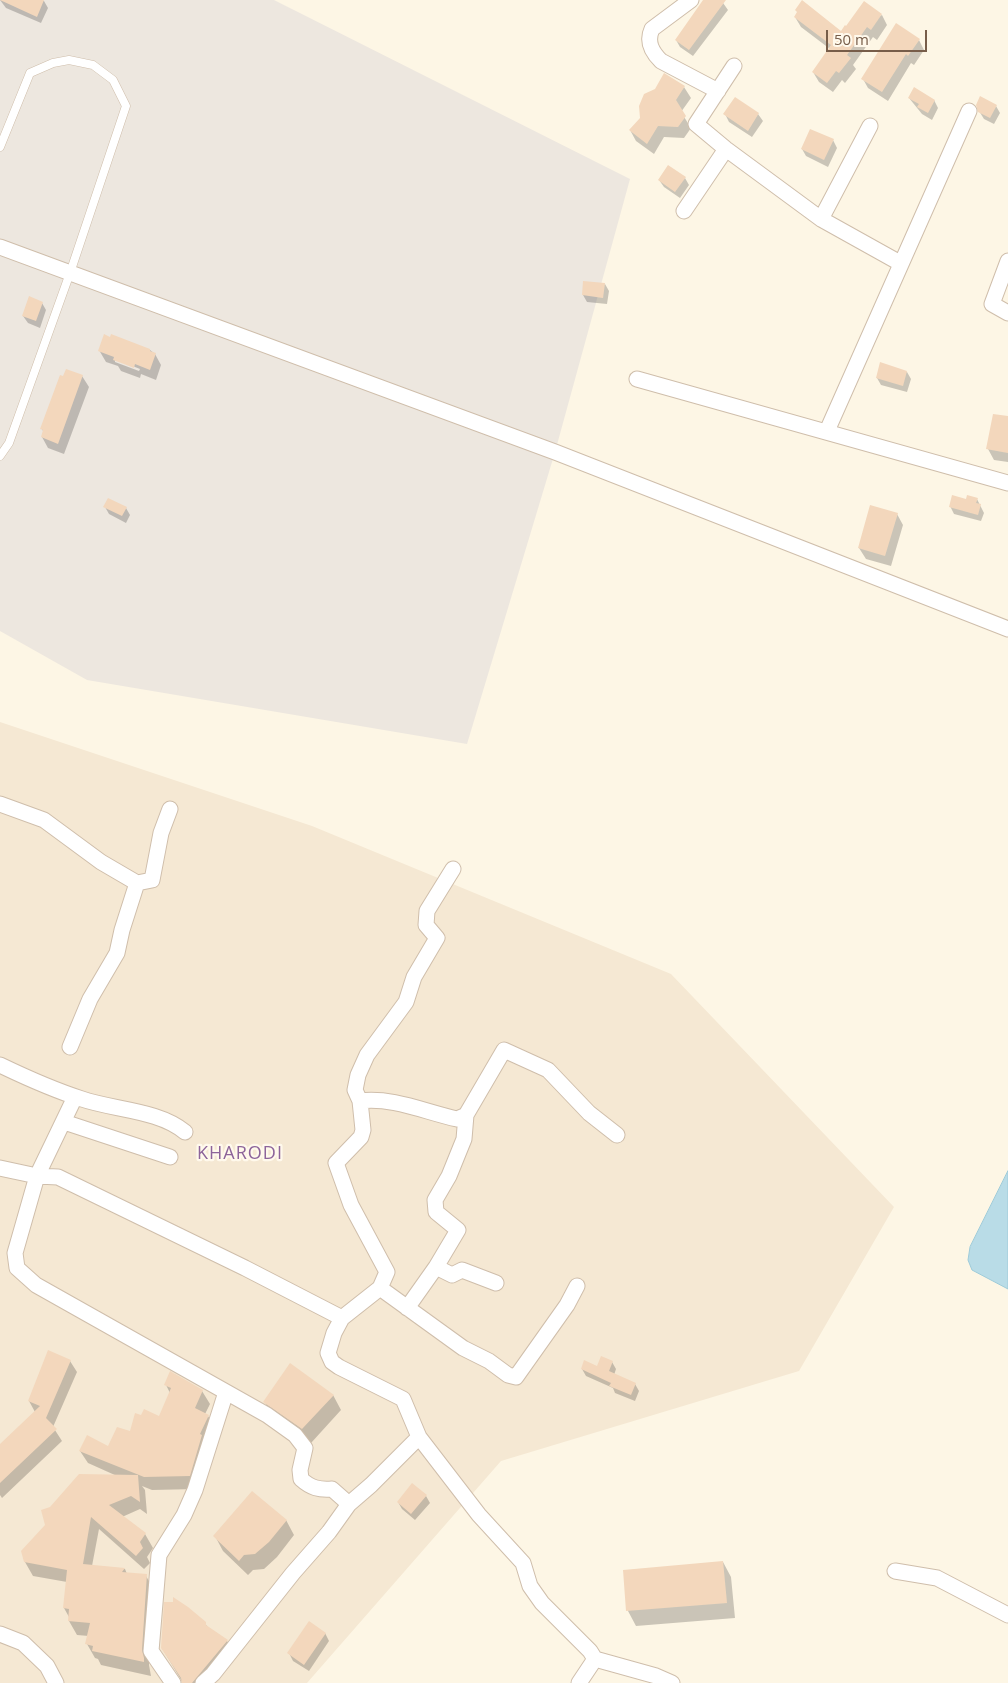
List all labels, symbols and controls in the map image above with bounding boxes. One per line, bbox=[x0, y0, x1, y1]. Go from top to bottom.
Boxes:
scale bar bbox=[828, 20, 929, 52]
text: 50 m bbox=[834, 29, 869, 49]
district label: KHARODI bbox=[196, 1143, 284, 1165]

